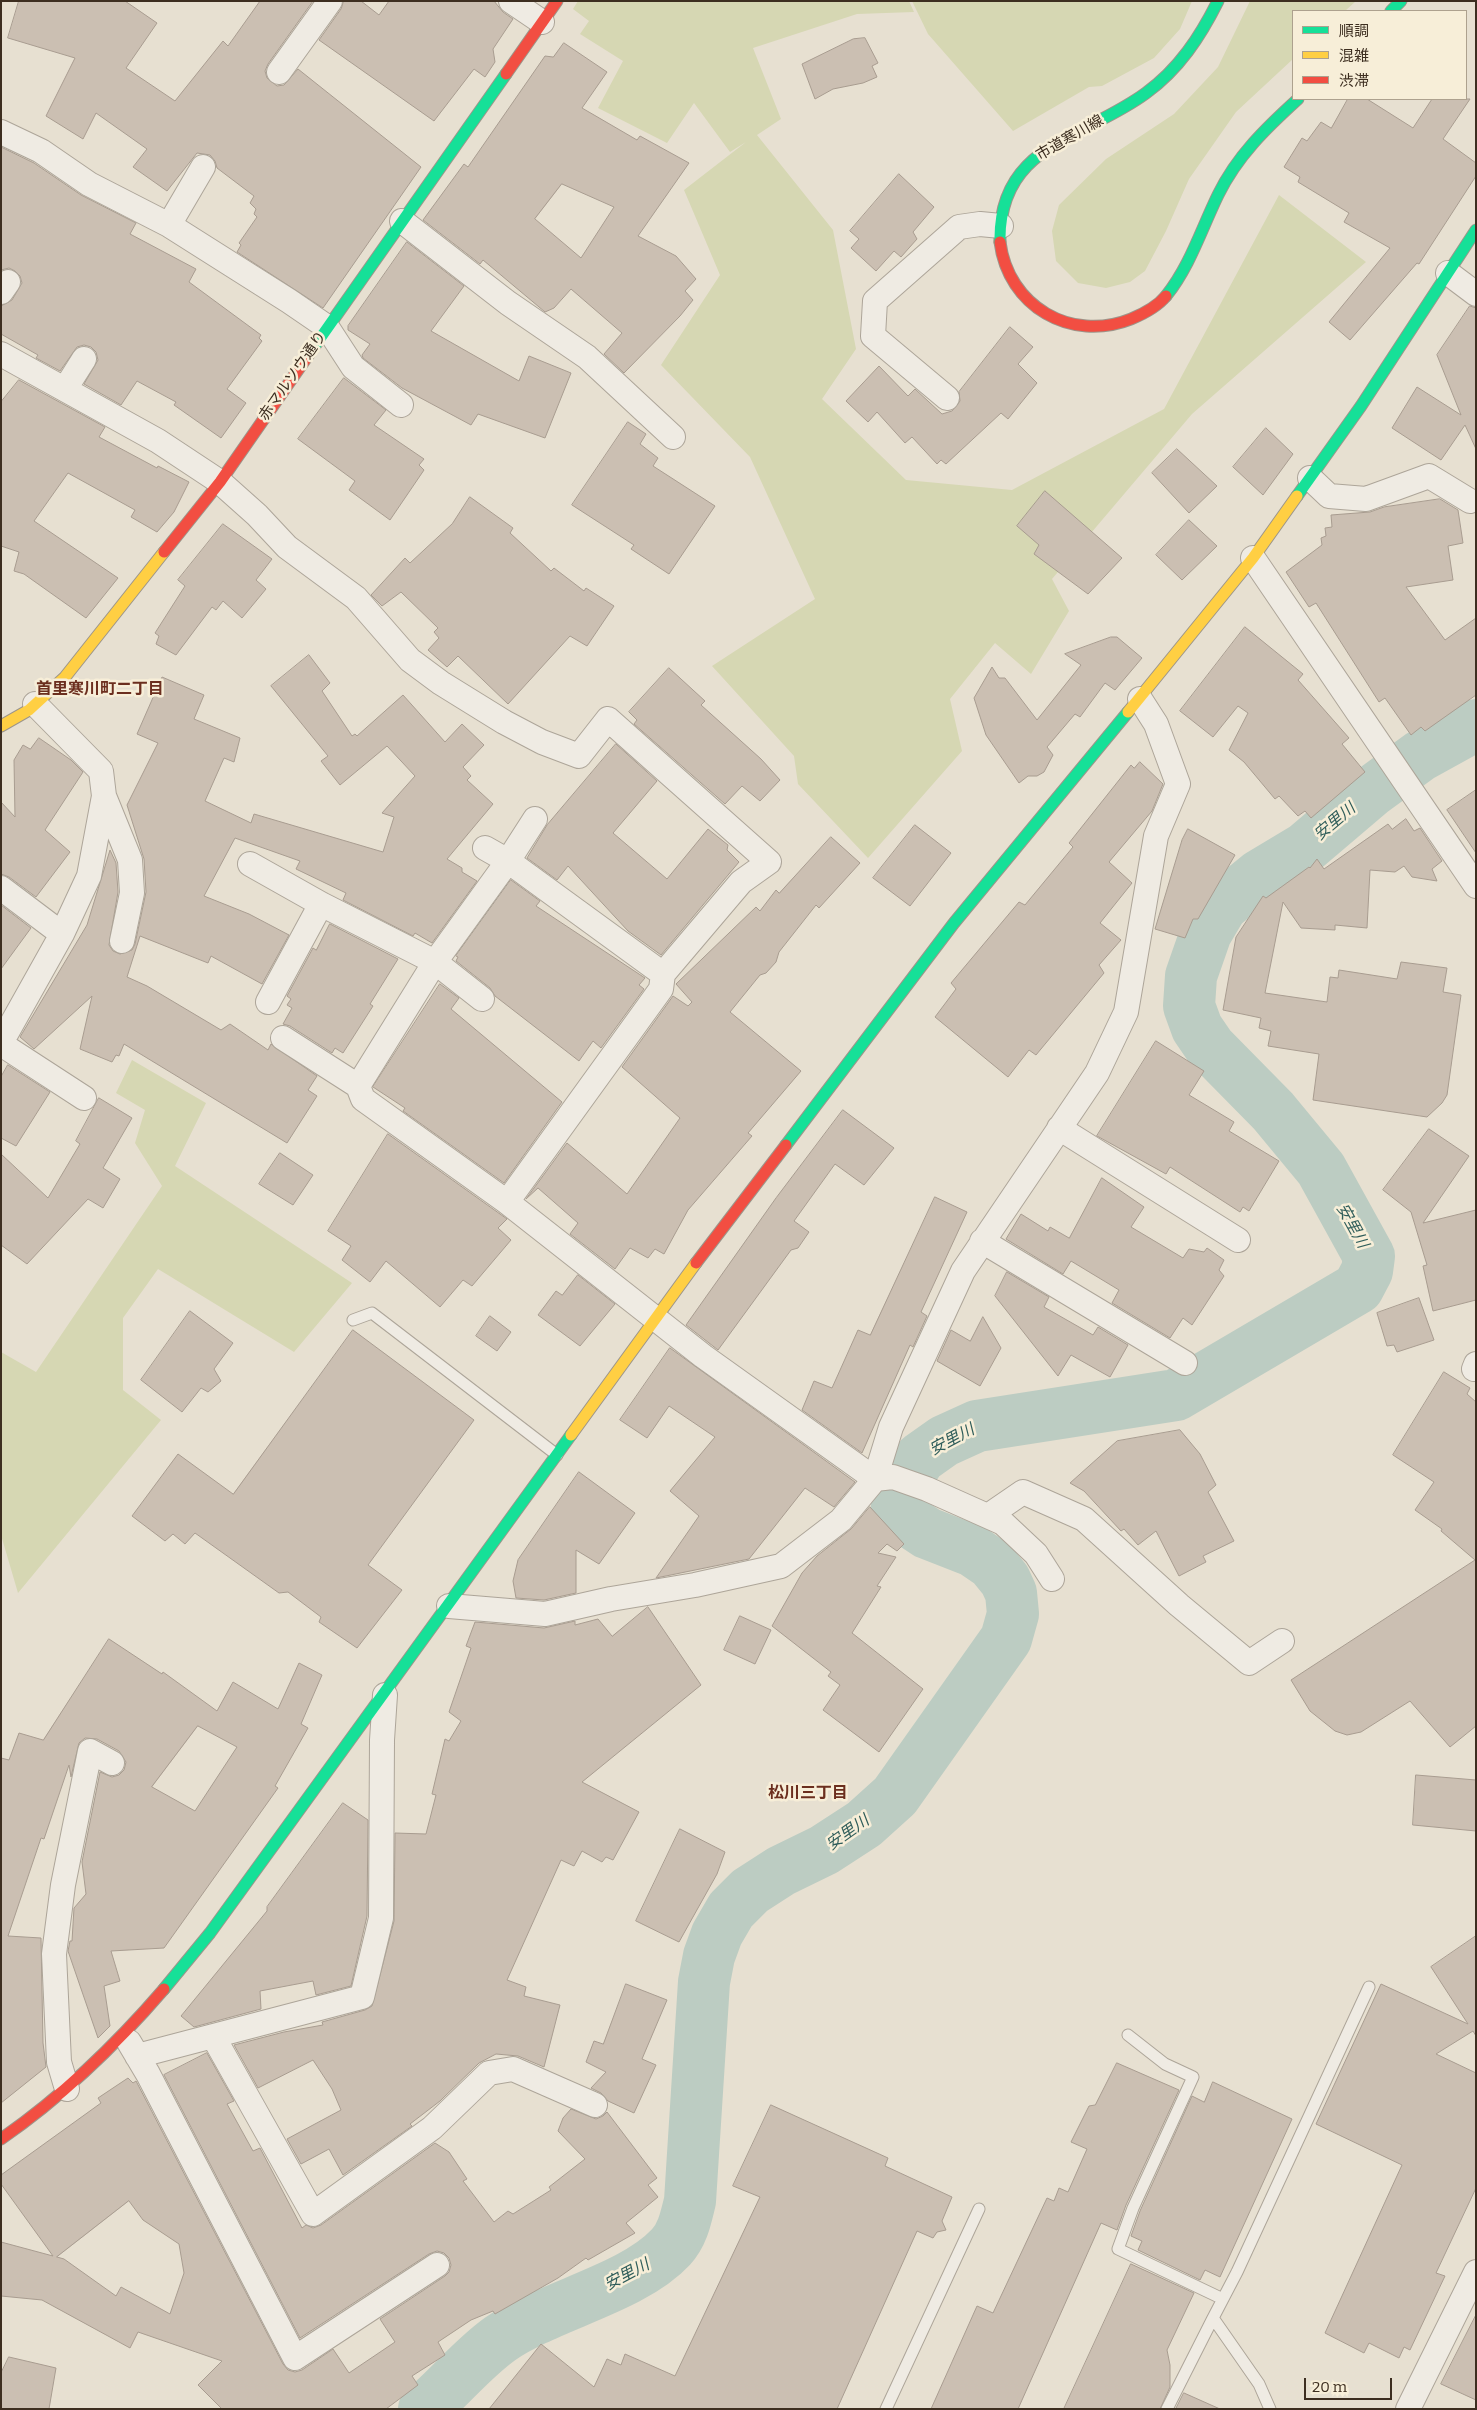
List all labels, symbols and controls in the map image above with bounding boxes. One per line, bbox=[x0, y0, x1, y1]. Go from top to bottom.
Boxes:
legend bbox=[1292, 10, 1467, 100]
text: 順調 bbox=[1339, 22, 1369, 40]
text: 混雑 bbox=[1339, 47, 1369, 65]
text: 渋滞 bbox=[1339, 72, 1369, 90]
street label: 市道寒川線 bbox=[1033, 111, 1107, 165]
street label: 赤マルソウ通り bbox=[256, 328, 330, 424]
district label: 首里寒川町二丁目 bbox=[36, 680, 164, 700]
water label: 安里川 bbox=[1310, 799, 1360, 845]
water label: 安里川 bbox=[1332, 1200, 1372, 1252]
water label: 安里川 bbox=[926, 1420, 978, 1460]
district label: 松川三丁目 bbox=[768, 1784, 848, 1804]
water label: 安里川 bbox=[823, 1811, 873, 1855]
water label: 安里川 bbox=[601, 2255, 653, 2295]
scale bar bbox=[1307, 2368, 1394, 2400]
text: 20 m bbox=[1312, 2378, 1347, 2396]

